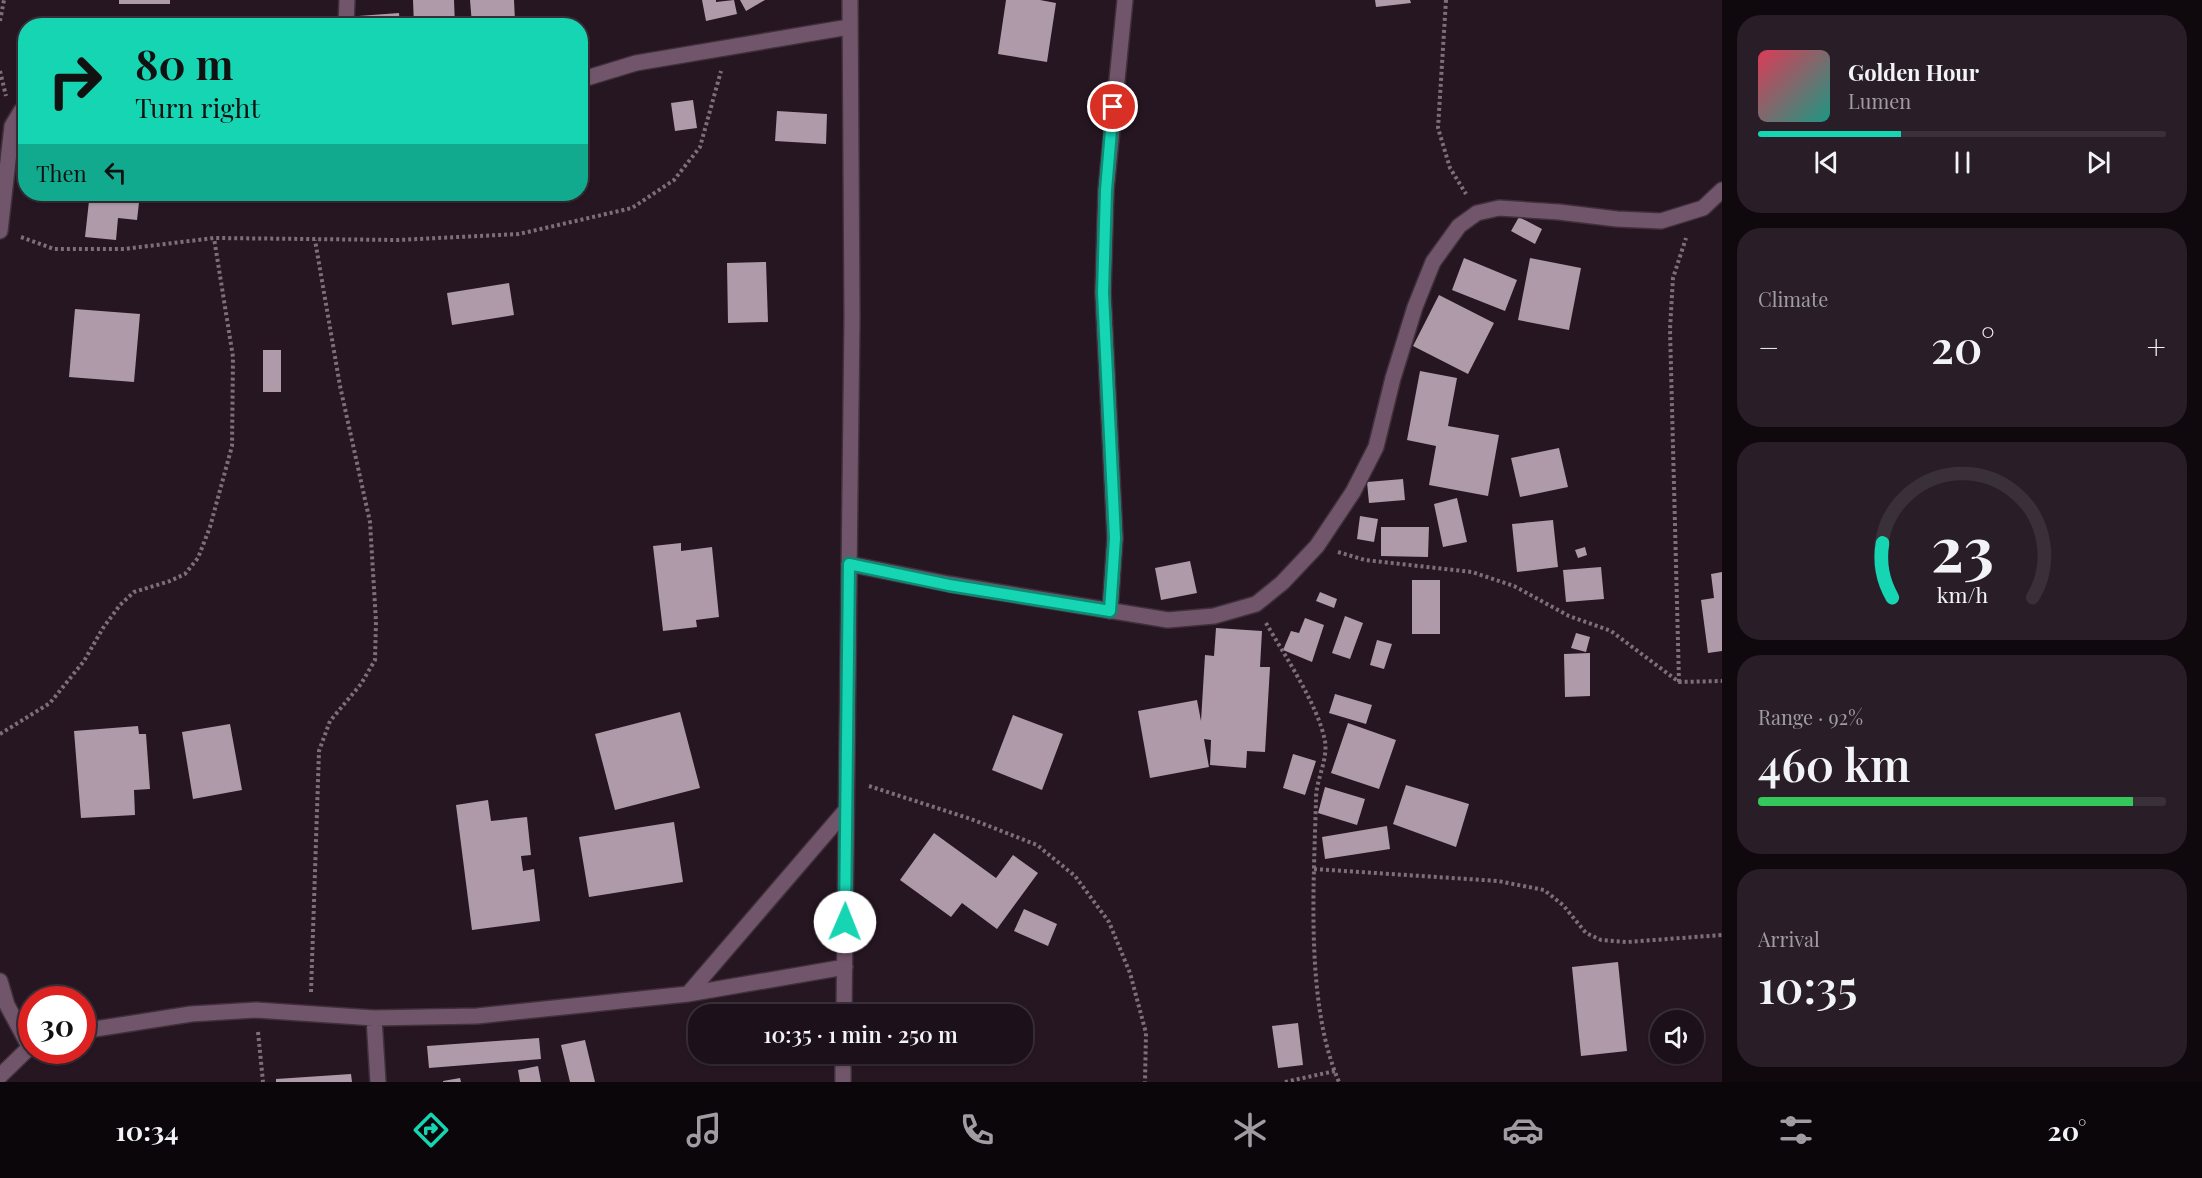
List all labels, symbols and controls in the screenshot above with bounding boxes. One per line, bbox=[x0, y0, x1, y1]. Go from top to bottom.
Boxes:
text: 80 m bbox=[135, 35, 233, 91]
icon: right bbox=[36, 42, 114, 120]
text: Golden Hour bbox=[1848, 57, 1979, 87]
pin bbox=[1087, 81, 1138, 132]
text: Lumen bbox=[1848, 87, 1911, 114]
text: Turn right bbox=[135, 89, 260, 125]
icon: arrive bbox=[1096, 90, 1129, 123]
icon: previous bbox=[1810, 146, 1843, 179]
icon: pause bbox=[1946, 146, 1979, 179]
icon: next bbox=[2082, 146, 2115, 179]
icon: left bbox=[99, 156, 132, 189]
text: Then bbox=[36, 158, 87, 188]
text: Climate bbox=[1758, 285, 1828, 312]
text: 20° bbox=[1931, 315, 1995, 375]
text: − bbox=[1758, 324, 1779, 368]
text: + bbox=[2147, 324, 2166, 368]
text: 23 bbox=[1930, 504, 1994, 588]
text: km/h bbox=[1936, 580, 1988, 608]
text: Range · 92% bbox=[1758, 703, 1863, 730]
text: 460 km bbox=[1758, 733, 1910, 793]
position arrow bbox=[813, 890, 877, 954]
text: Arrival bbox=[1758, 925, 1820, 952]
text: 10:35 bbox=[1758, 955, 1858, 1015]
speed limit sign: 30 bbox=[18, 986, 96, 1064]
map controls bbox=[1650, 1010, 1704, 1064]
button: sound bbox=[1650, 1010, 1704, 1064]
text: 10:35 · 1 min · 250 m bbox=[763, 1019, 958, 1049]
icon: directions bbox=[410, 1109, 452, 1151]
icon: music bbox=[683, 1109, 725, 1151]
icon: phone bbox=[956, 1109, 998, 1151]
icon: climate bbox=[1229, 1109, 1271, 1151]
icon: car bbox=[1502, 1109, 1544, 1151]
icon: filters bbox=[1775, 1109, 1817, 1151]
text: 10:34 bbox=[116, 1112, 179, 1148]
text: 20° bbox=[2048, 1112, 2086, 1148]

